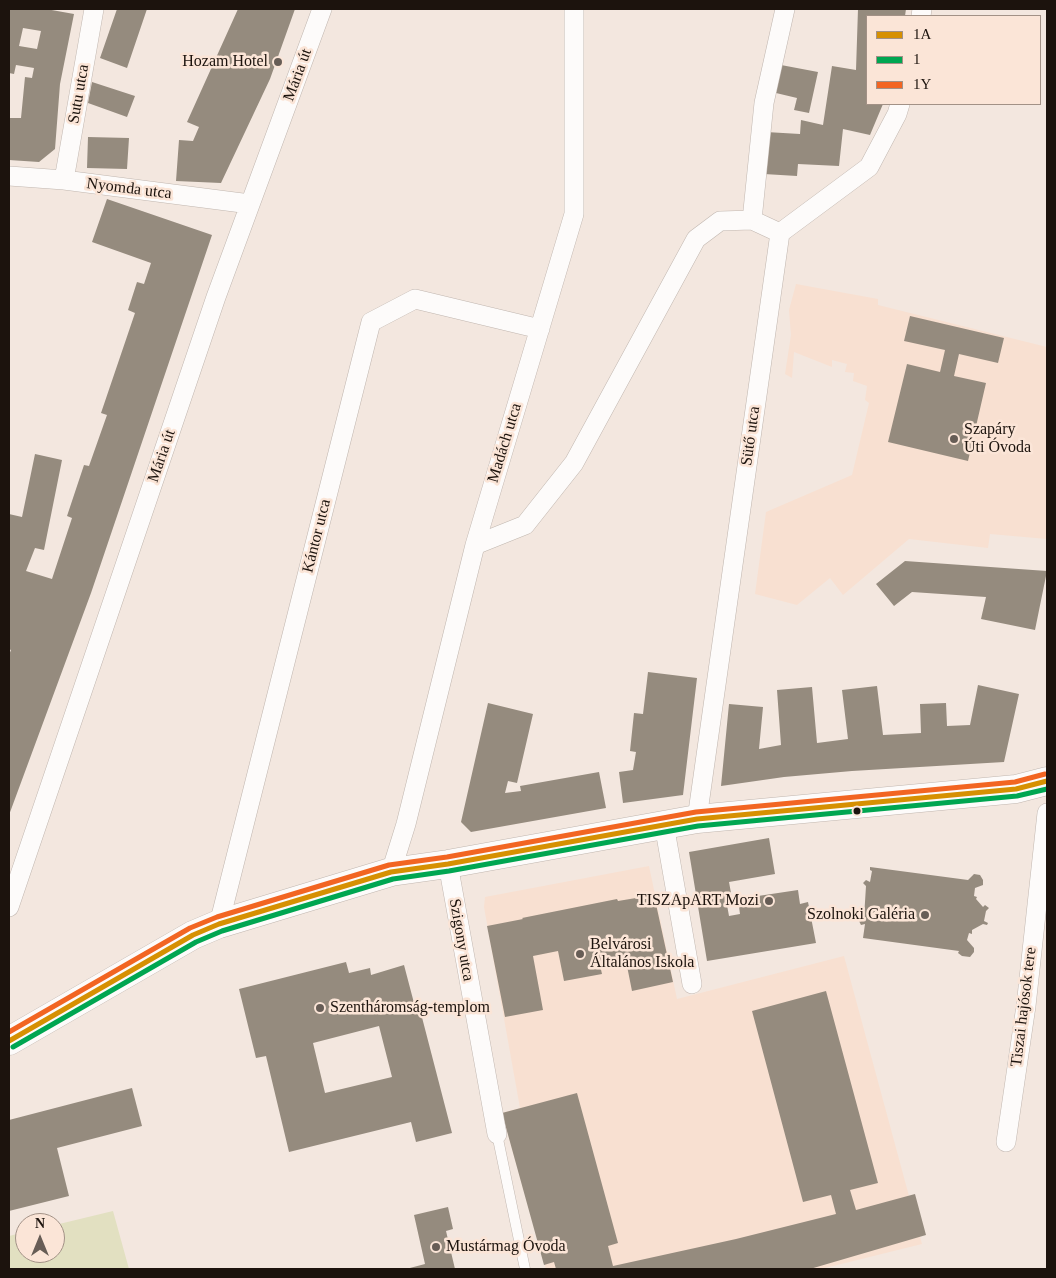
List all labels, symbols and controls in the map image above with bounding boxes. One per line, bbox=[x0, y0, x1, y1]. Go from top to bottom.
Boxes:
legend bbox=[866, 15, 1041, 105]
text: 1A bbox=[913, 26, 931, 42]
street label: Mária út bbox=[280, 46, 316, 104]
text: 1 bbox=[913, 51, 921, 67]
place label: Hozam Hotel bbox=[182, 52, 268, 72]
marker: Hozam Hotel bbox=[272, 56, 284, 68]
street label: Sutu utca bbox=[64, 63, 94, 125]
text: 1Y bbox=[913, 76, 931, 92]
street label: Nyomda utca bbox=[85, 174, 173, 204]
street label: Madách utca bbox=[484, 401, 526, 485]
street label: Sütő utca bbox=[737, 405, 765, 467]
place label: Szapáry Úti Óvoda bbox=[964, 420, 1031, 458]
street label: Mária út bbox=[144, 427, 180, 485]
marker: Szapáry Úti Óvoda bbox=[948, 433, 960, 445]
street label: Kántor utca bbox=[299, 497, 335, 575]
unlabelled marker bbox=[852, 806, 862, 816]
place label: TISZApART Mozi bbox=[637, 891, 759, 911]
marker: TISZApART Mozi bbox=[763, 895, 775, 907]
street label: Szigony utca bbox=[444, 897, 478, 983]
place label: Szolnoki Galéria bbox=[807, 905, 915, 925]
marker: Szolnoki Galéria bbox=[919, 909, 931, 921]
place label: Belvárosi Általános Iskola bbox=[590, 935, 694, 973]
street label: Tiszai hajósok tere bbox=[1007, 946, 1041, 1068]
marker: Belvárosi Általános Iskola bbox=[574, 948, 586, 960]
place label: Szentháromság-templom bbox=[330, 998, 490, 1018]
marker: Szentháromság-templom bbox=[314, 1002, 326, 1014]
north arrow bbox=[15, 1213, 65, 1263]
text: N bbox=[35, 1216, 45, 1231]
place label: Mustármag Óvoda bbox=[446, 1237, 566, 1257]
marker: Mustármag Óvoda bbox=[430, 1241, 442, 1253]

